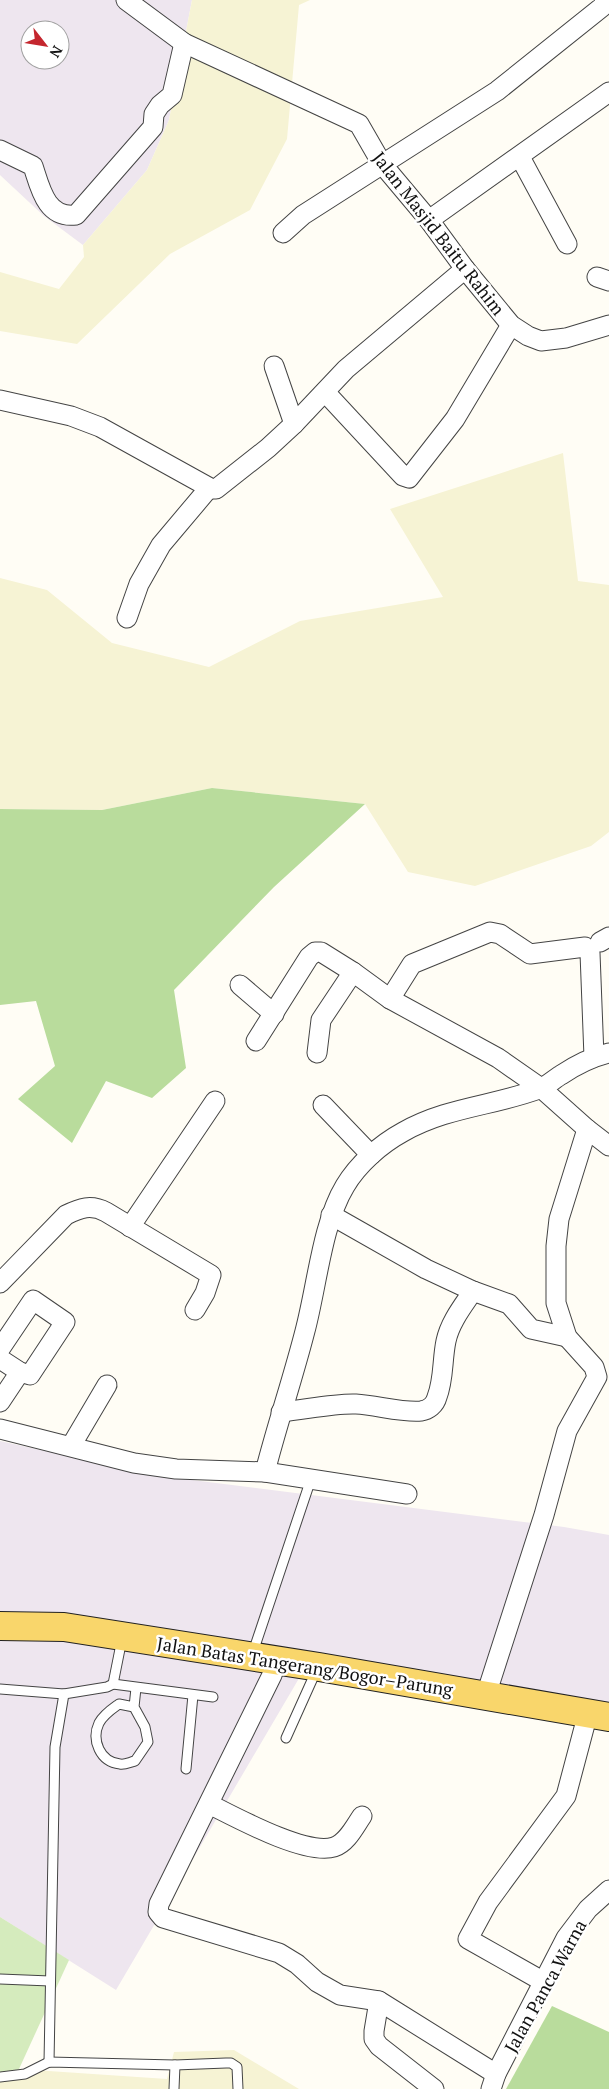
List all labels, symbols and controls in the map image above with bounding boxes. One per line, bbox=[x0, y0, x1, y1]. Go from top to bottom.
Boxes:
north arrow bbox=[20, 20, 70, 70]
text: N bbox=[45, 43, 67, 62]
street label: Jalan Masjid Baitu Rahim bbox=[368, 146, 511, 320]
street label: Jalan Batas Tangerang/Bogor–Parung bbox=[155, 1631, 455, 1701]
street label: Jalan Panca Warna bbox=[498, 1915, 592, 2057]

